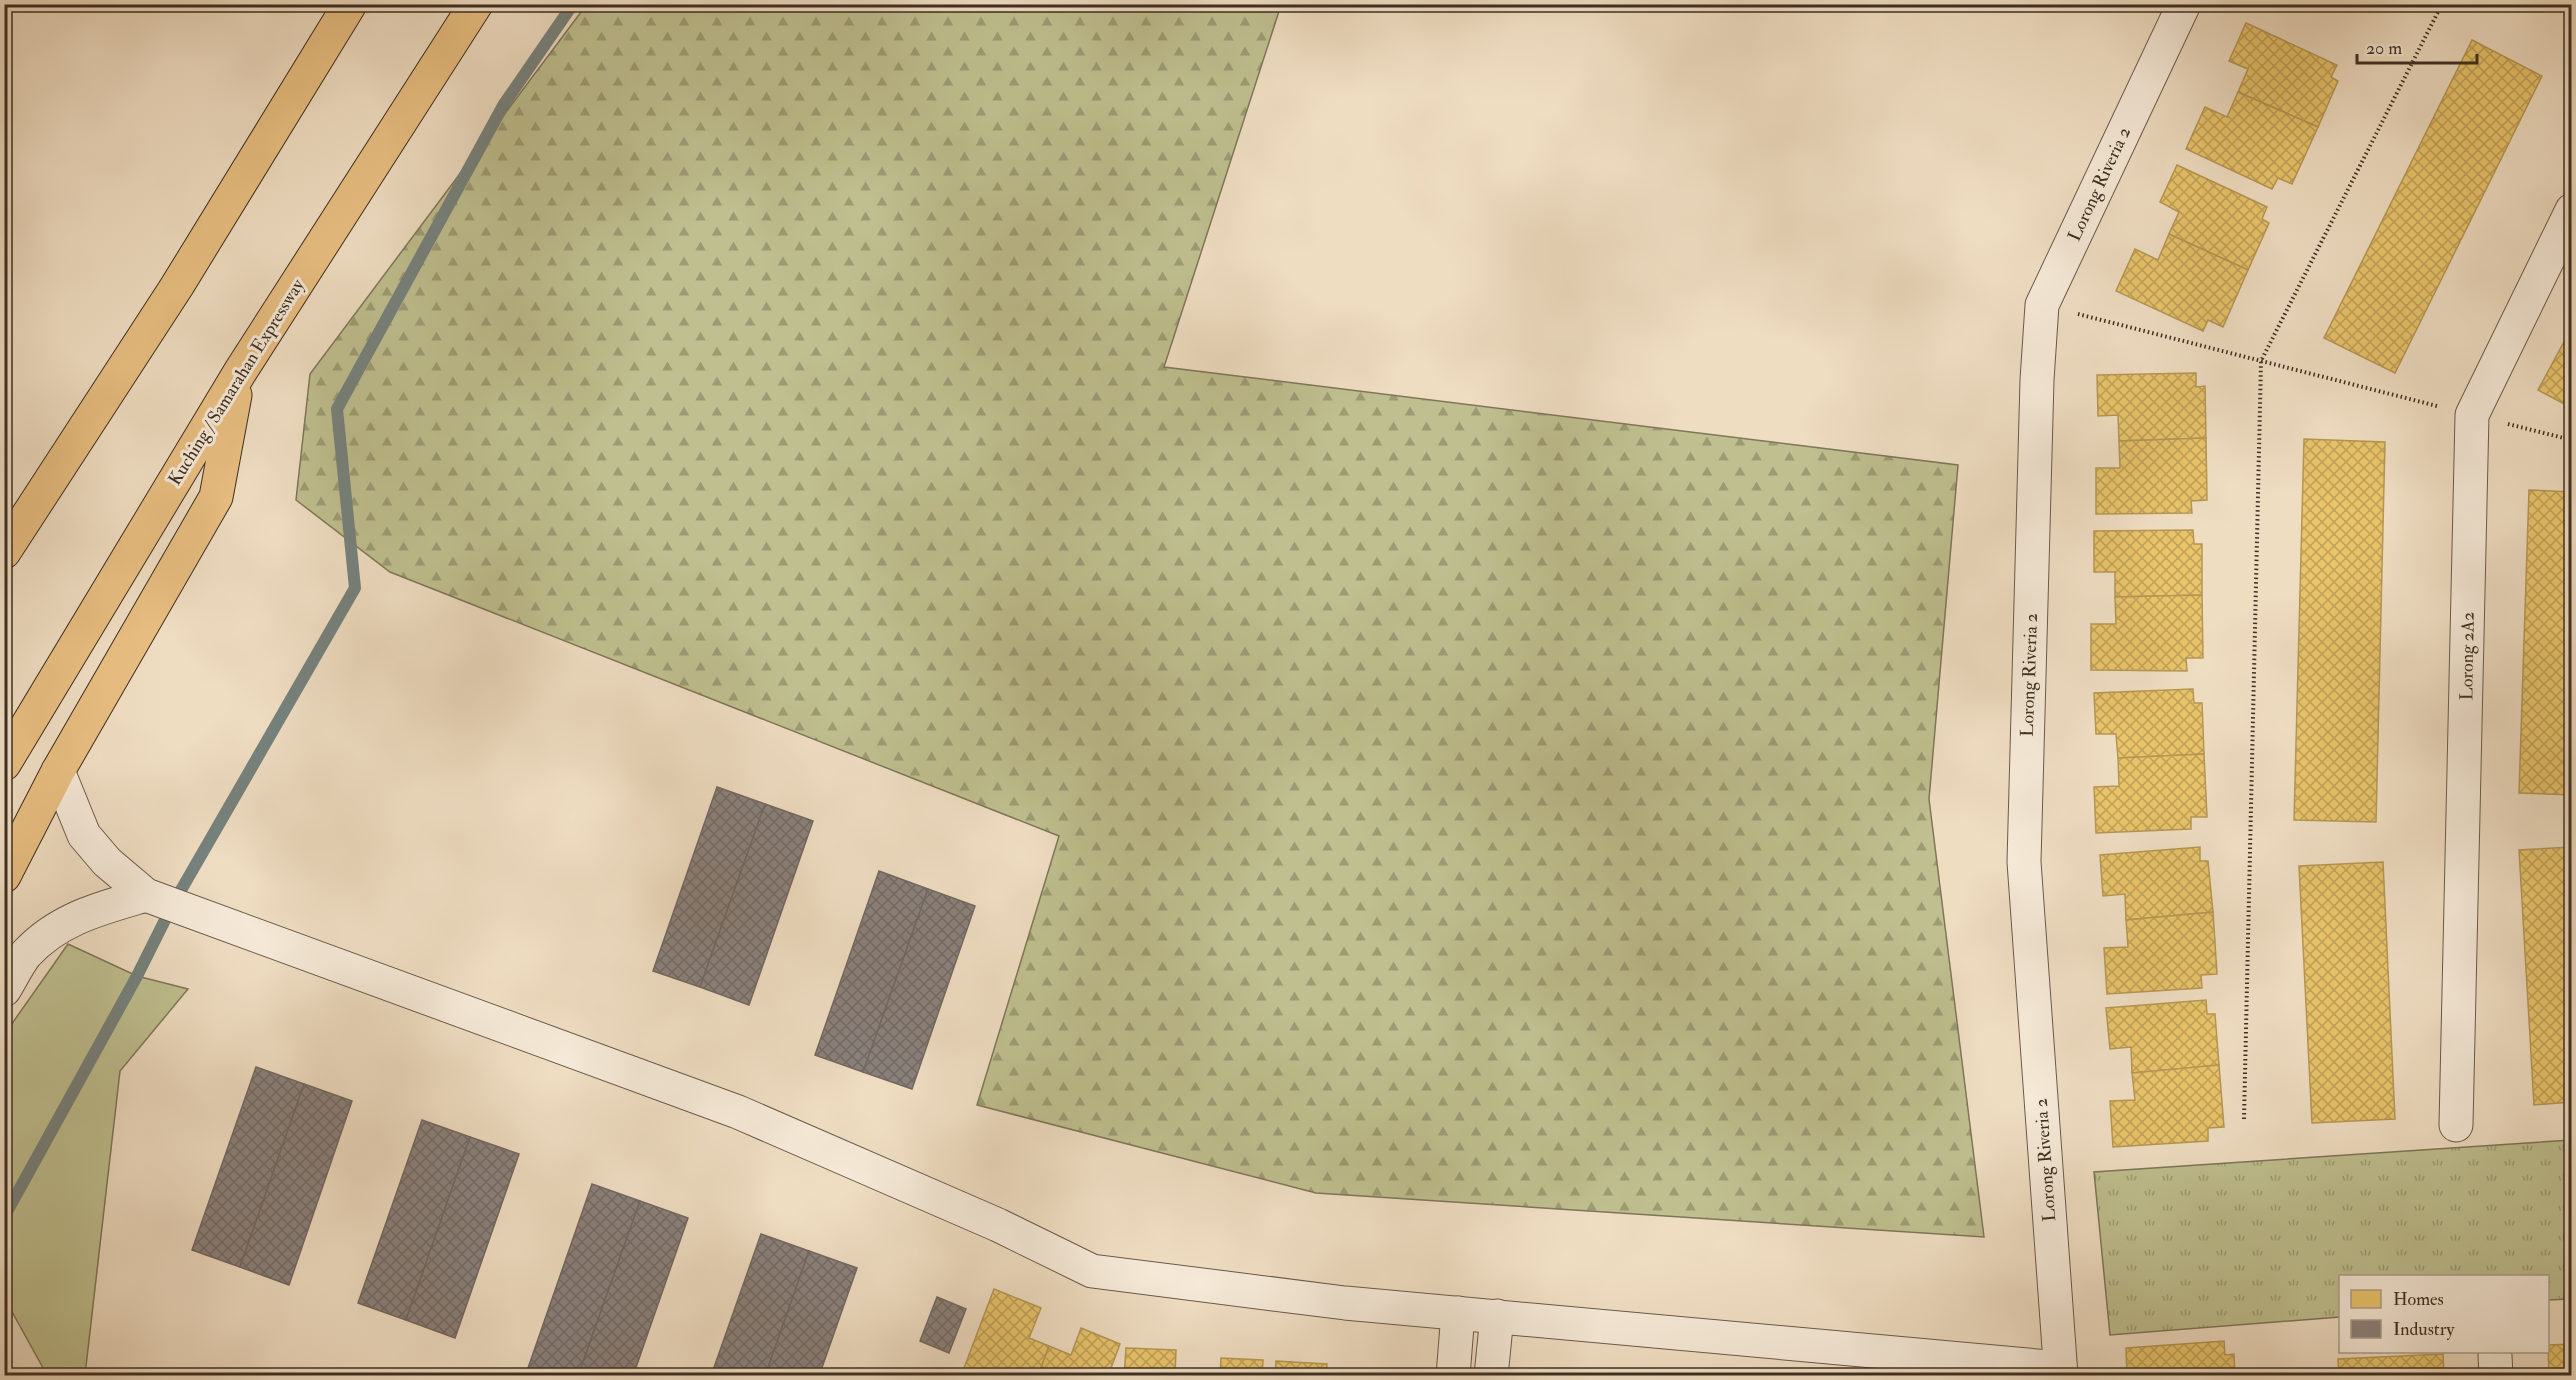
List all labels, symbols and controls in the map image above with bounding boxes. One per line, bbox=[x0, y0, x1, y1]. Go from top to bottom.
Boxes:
scale bar bbox=[2357, 27, 2477, 65]
text: 20 m bbox=[2366, 37, 2402, 60]
street label: Lorong Riveria 2 bbox=[2063, 123, 2136, 245]
street label: Kuching / Samarahan Expressway bbox=[163, 274, 310, 490]
street label: Lorong 2A2 bbox=[2455, 611, 2480, 701]
street label: Lorong Riveria 2 bbox=[2016, 613, 2043, 737]
street label: Lorong Riveria 2 bbox=[2030, 1098, 2061, 1222]
legend bbox=[2339, 1275, 2549, 1353]
text: Homes bbox=[2393, 1288, 2444, 1311]
text: Industry bbox=[2393, 1318, 2455, 1341]

